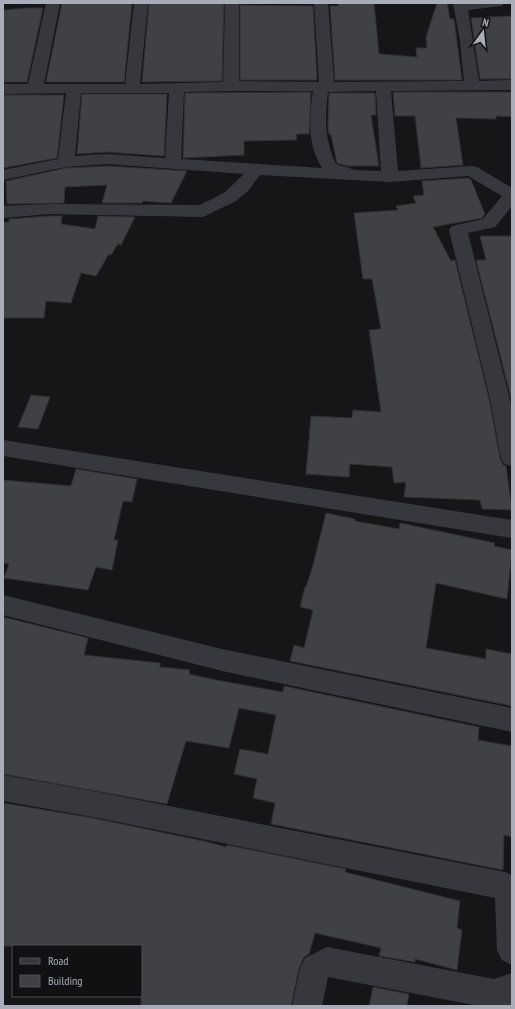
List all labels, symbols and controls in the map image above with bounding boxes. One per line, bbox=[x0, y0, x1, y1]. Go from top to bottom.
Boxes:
north arrow bbox=[463, 12, 503, 52]
text: N bbox=[481, 15, 490, 30]
legend bbox=[12, 945, 142, 997]
text: Road bbox=[48, 953, 68, 968]
text: Building bbox=[48, 973, 83, 988]

